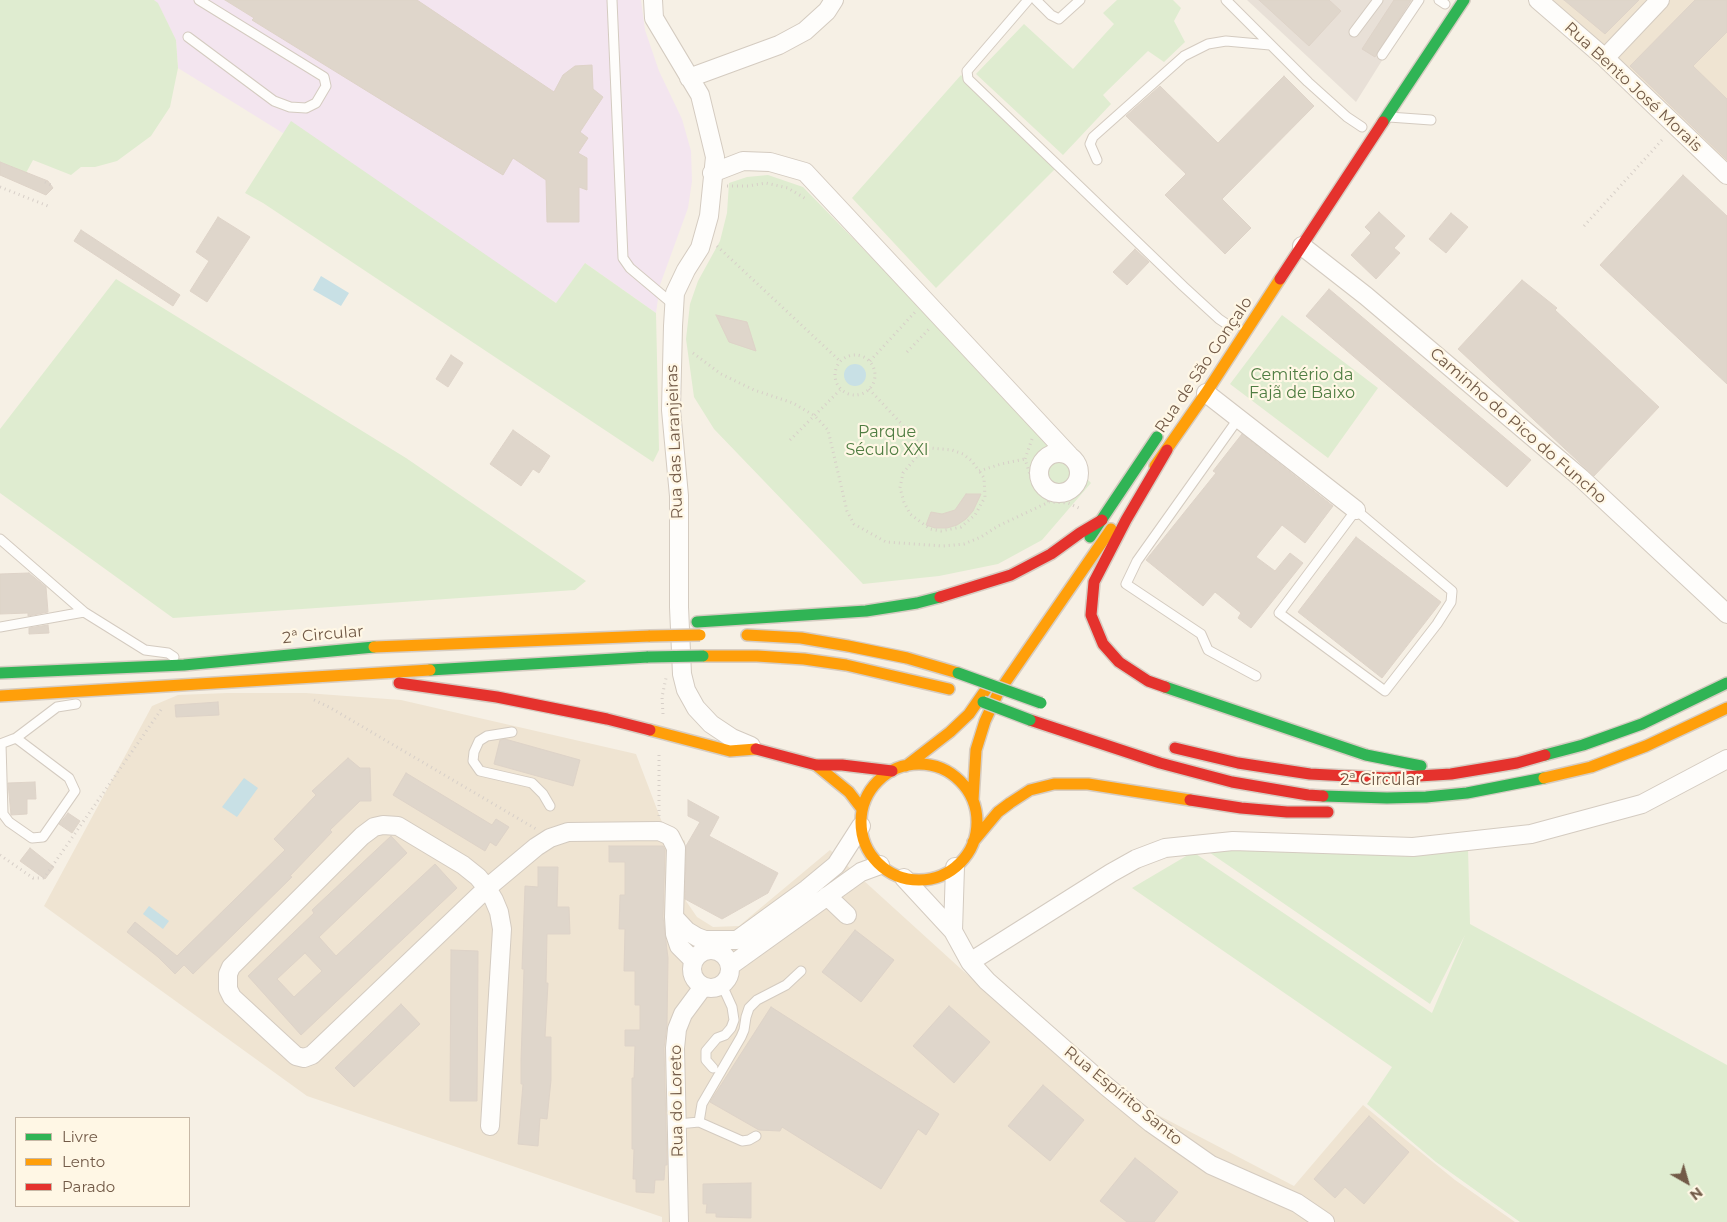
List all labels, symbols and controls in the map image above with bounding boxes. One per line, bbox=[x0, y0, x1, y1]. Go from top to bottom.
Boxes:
street label: Rua Bento José Morais bbox=[1560, 18, 1706, 156]
street label: Rua de São Gonçalo bbox=[1151, 293, 1257, 437]
street label: Caminho do Pico do Funcho bbox=[1426, 344, 1610, 508]
street label: Rua das Laranjeiras bbox=[663, 364, 687, 520]
park label: Cemitério da Fajã de Baixo bbox=[1249, 365, 1355, 403]
park label: Parque Século XXI bbox=[846, 422, 928, 460]
street label: 2ª Circular bbox=[282, 622, 364, 648]
street label: 2ª Circular bbox=[1340, 770, 1422, 790]
street label: Rua Espírito Santo bbox=[1060, 1042, 1186, 1150]
street label: Rua do Loreto bbox=[666, 1045, 688, 1157]
legend bbox=[15, 1117, 190, 1207]
text: Livre bbox=[62, 1127, 98, 1146]
text: Lento bbox=[62, 1152, 105, 1171]
north arrow bbox=[1662, 1157, 1712, 1207]
text: Parado bbox=[62, 1177, 115, 1196]
text: N bbox=[1686, 1183, 1706, 1204]

